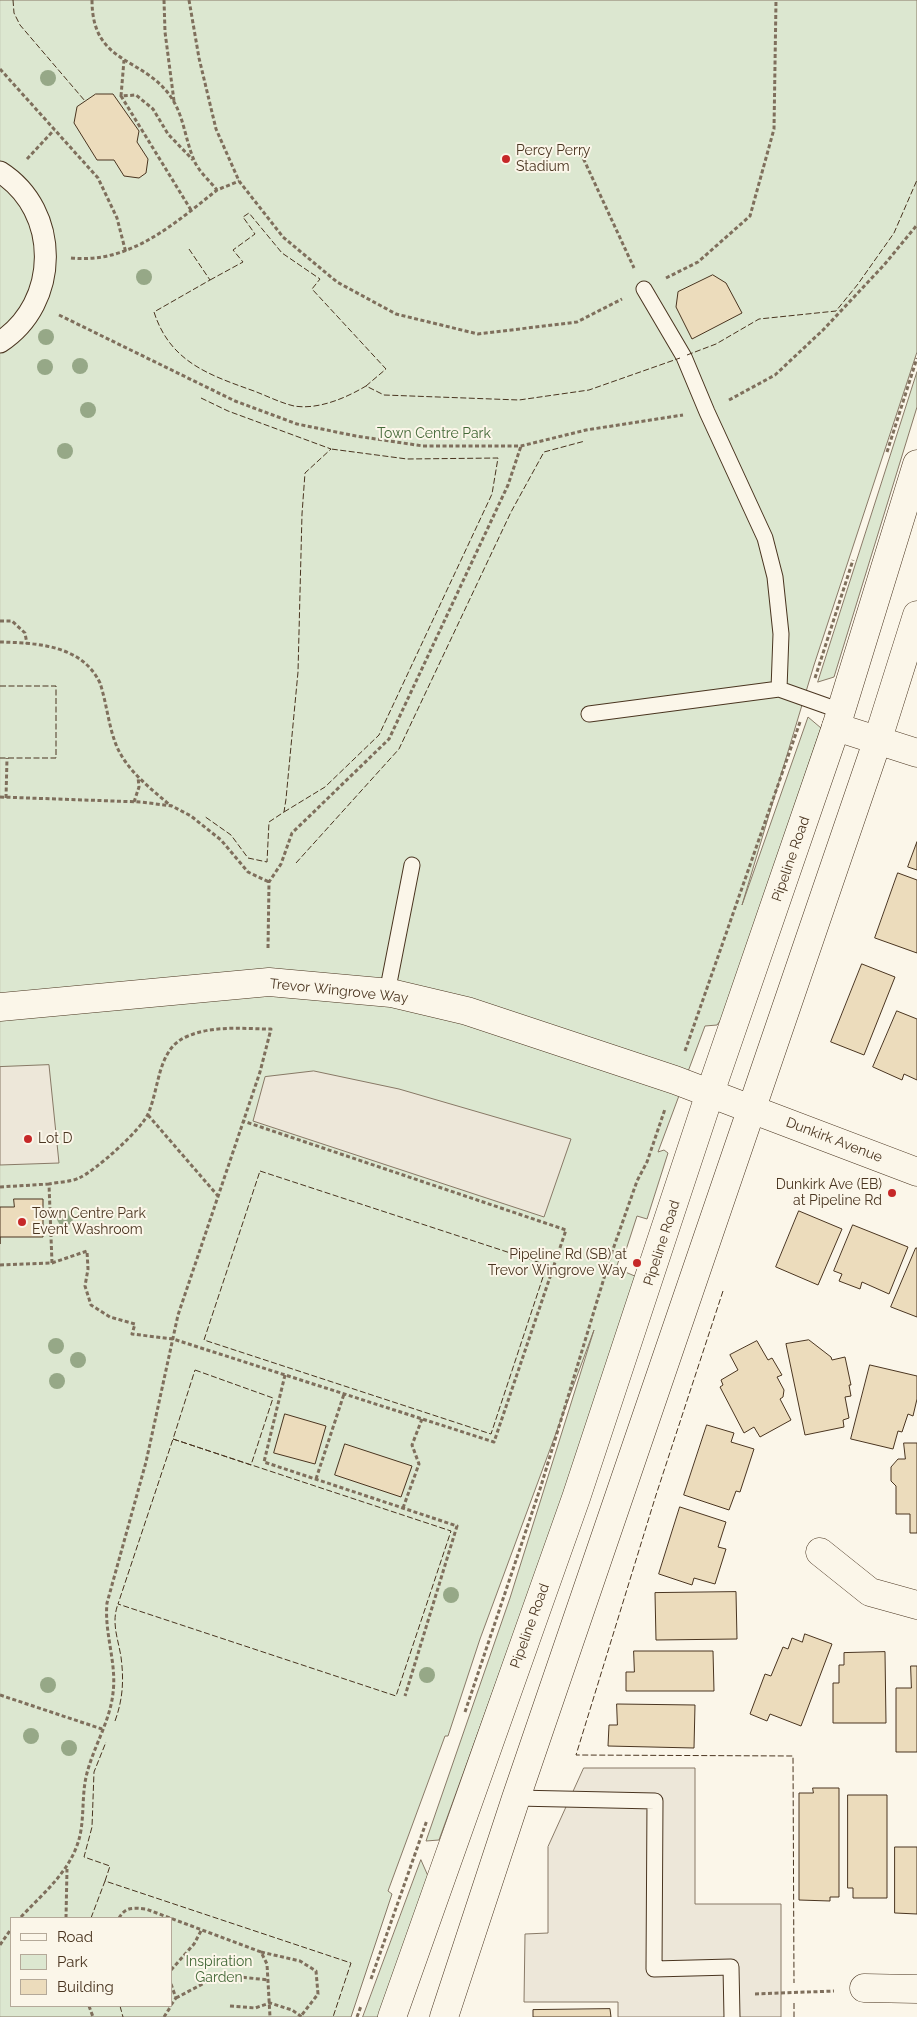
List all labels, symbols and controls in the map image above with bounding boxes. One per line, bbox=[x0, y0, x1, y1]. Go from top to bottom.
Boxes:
place label: Percy Perry Stadium bbox=[516, 143, 590, 176]
marker: Percy Perry Stadium bbox=[500, 153, 512, 165]
park label: Town Centre Park bbox=[377, 426, 491, 442]
street label: Pipeline Road bbox=[769, 814, 813, 904]
street label: Trevor Wingrove Way bbox=[269, 975, 409, 1007]
street label: Dunkirk Avenue bbox=[783, 1114, 885, 1166]
place label: Lot D bbox=[38, 1131, 72, 1147]
marker: Lot D bbox=[22, 1133, 34, 1145]
place label: Dunkirk Ave (EB) at Pipeline Rd bbox=[776, 1177, 882, 1210]
marker: Dunkirk Ave (EB) at Pipeline Rd bbox=[886, 1187, 898, 1199]
street label: Pipeline Road bbox=[640, 1198, 684, 1288]
place label: Town Centre Park Event Washroom bbox=[32, 1206, 146, 1238]
marker: Town Centre Park Event Washroom bbox=[16, 1216, 28, 1228]
place label: Pipeline Rd (SB) at Trevor Wingrove Way bbox=[488, 1247, 627, 1280]
marker: Pipeline Rd (SB) at Trevor Wingrove Way bbox=[631, 1257, 643, 1269]
street label: Pipeline Road bbox=[507, 1581, 553, 1671]
legend bbox=[10, 1917, 172, 2007]
text: Road bbox=[57, 1928, 93, 1946]
text: Park bbox=[57, 1953, 88, 1971]
park label: Inspiration Garden bbox=[186, 1954, 252, 1986]
text: Building bbox=[57, 1978, 114, 1996]

